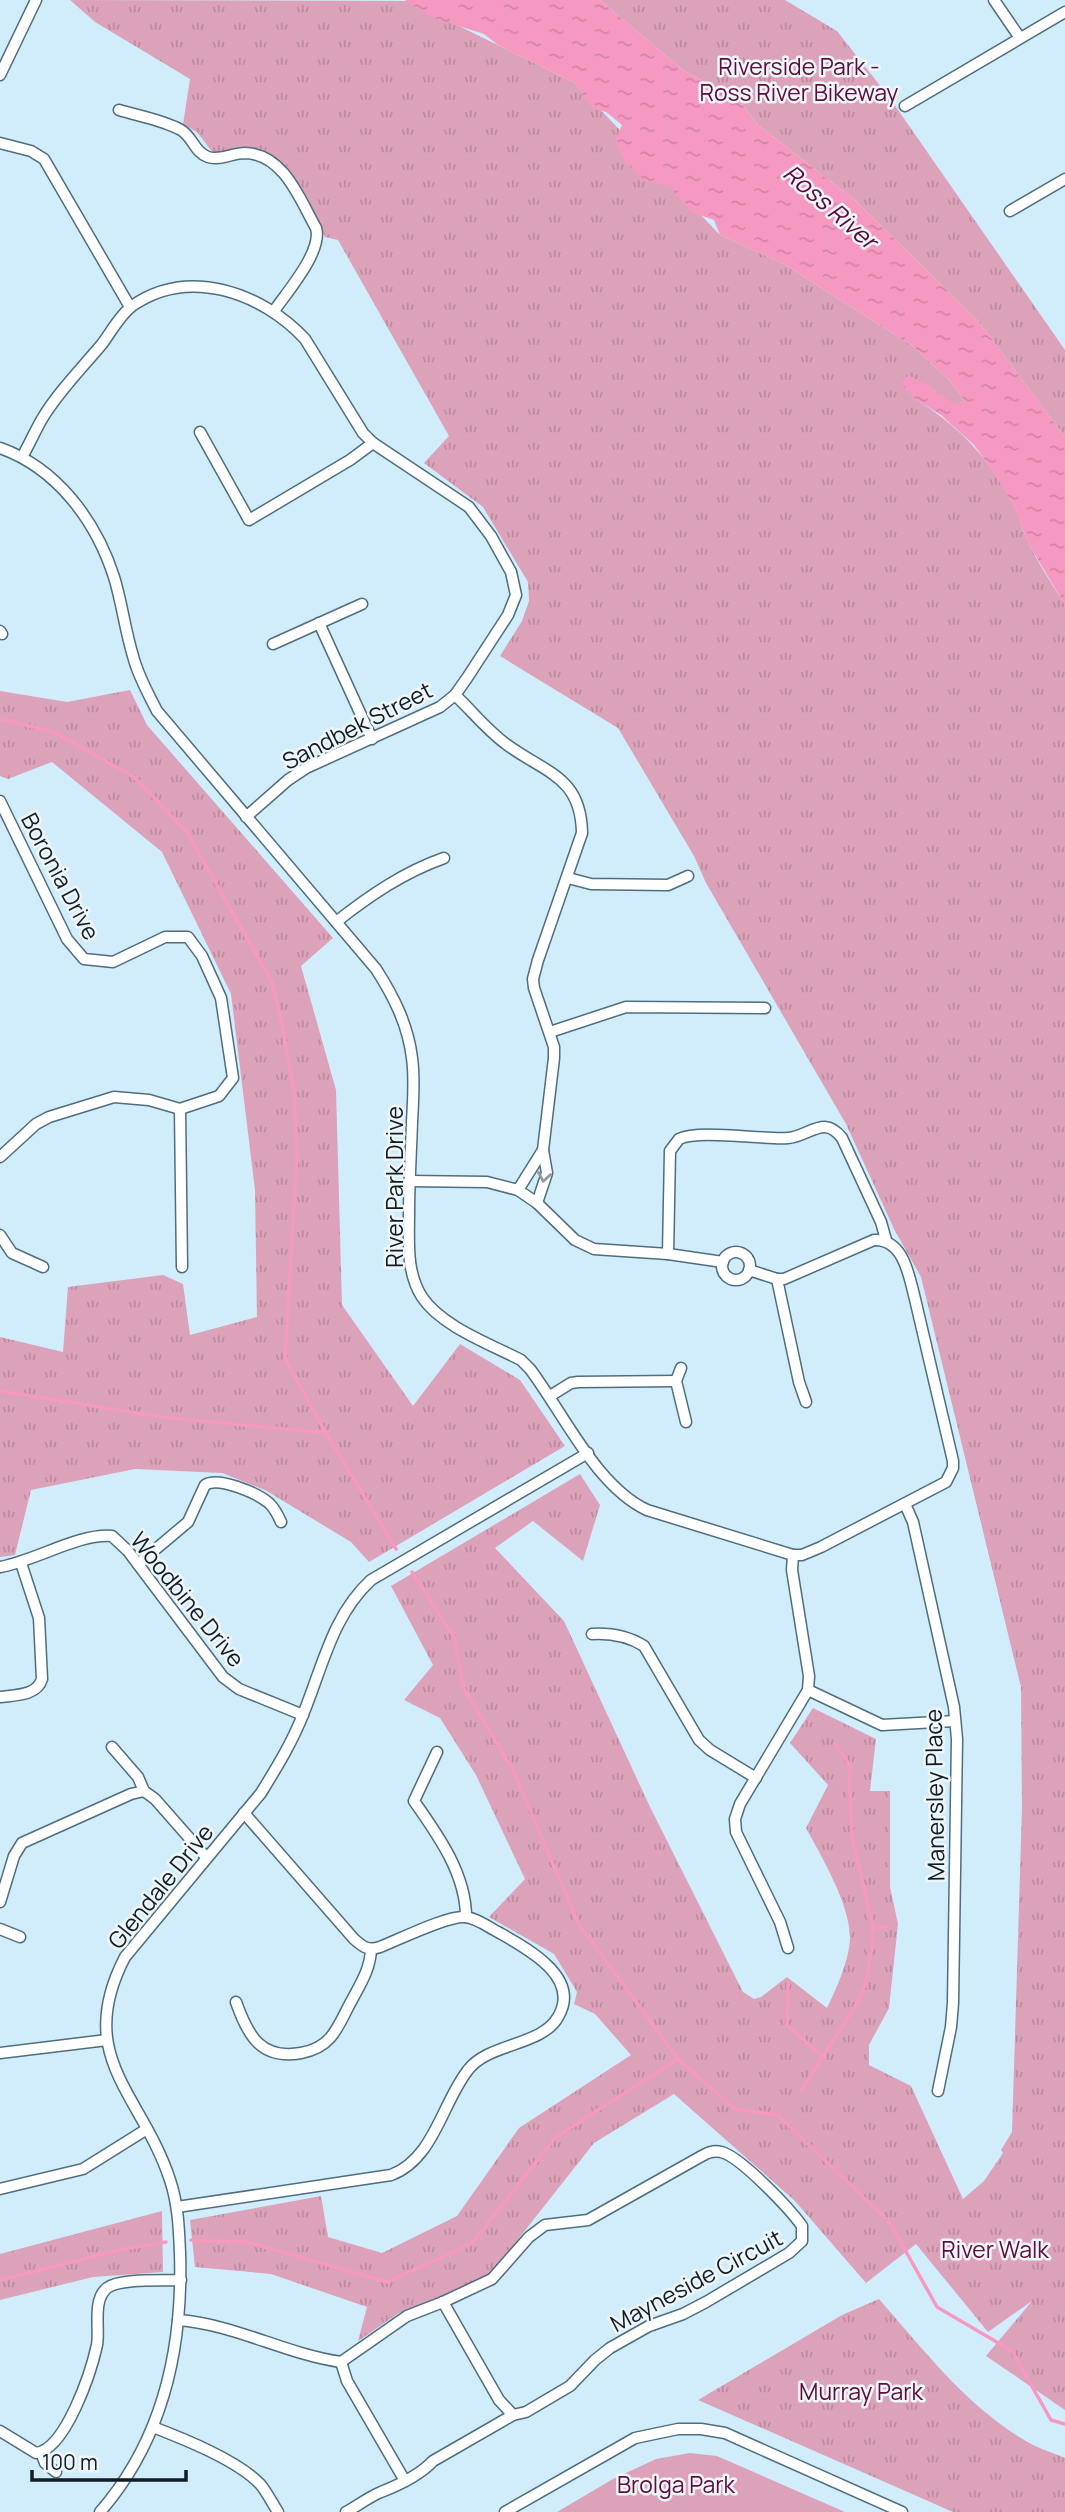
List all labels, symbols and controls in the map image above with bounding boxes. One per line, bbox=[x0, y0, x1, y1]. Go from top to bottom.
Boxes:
park label: Riverside Park - Ross River Bikeway bbox=[700, 50, 898, 108]
water label: Ross River bbox=[777, 156, 887, 258]
street label: Sandbek Street bbox=[276, 673, 438, 777]
street label: Boronia Drive bbox=[14, 807, 108, 945]
street label: River Park Drive bbox=[378, 1106, 410, 1268]
one-way arrow bbox=[537, 1171, 552, 1183]
street label: Woodbine Drive bbox=[124, 1525, 252, 1673]
street label: Manersley Place bbox=[916, 1709, 952, 1881]
street label: Glendale Drive bbox=[100, 1817, 220, 1955]
street label: Mayneside Circuit bbox=[604, 2221, 788, 2339]
park label: River Walk bbox=[941, 2233, 1049, 2265]
park label: Murray Park bbox=[799, 2375, 923, 2407]
scale bar bbox=[32, 2438, 186, 2482]
text: 100 m bbox=[42, 2448, 98, 2476]
park label: Brolga Park bbox=[617, 2468, 736, 2500]

